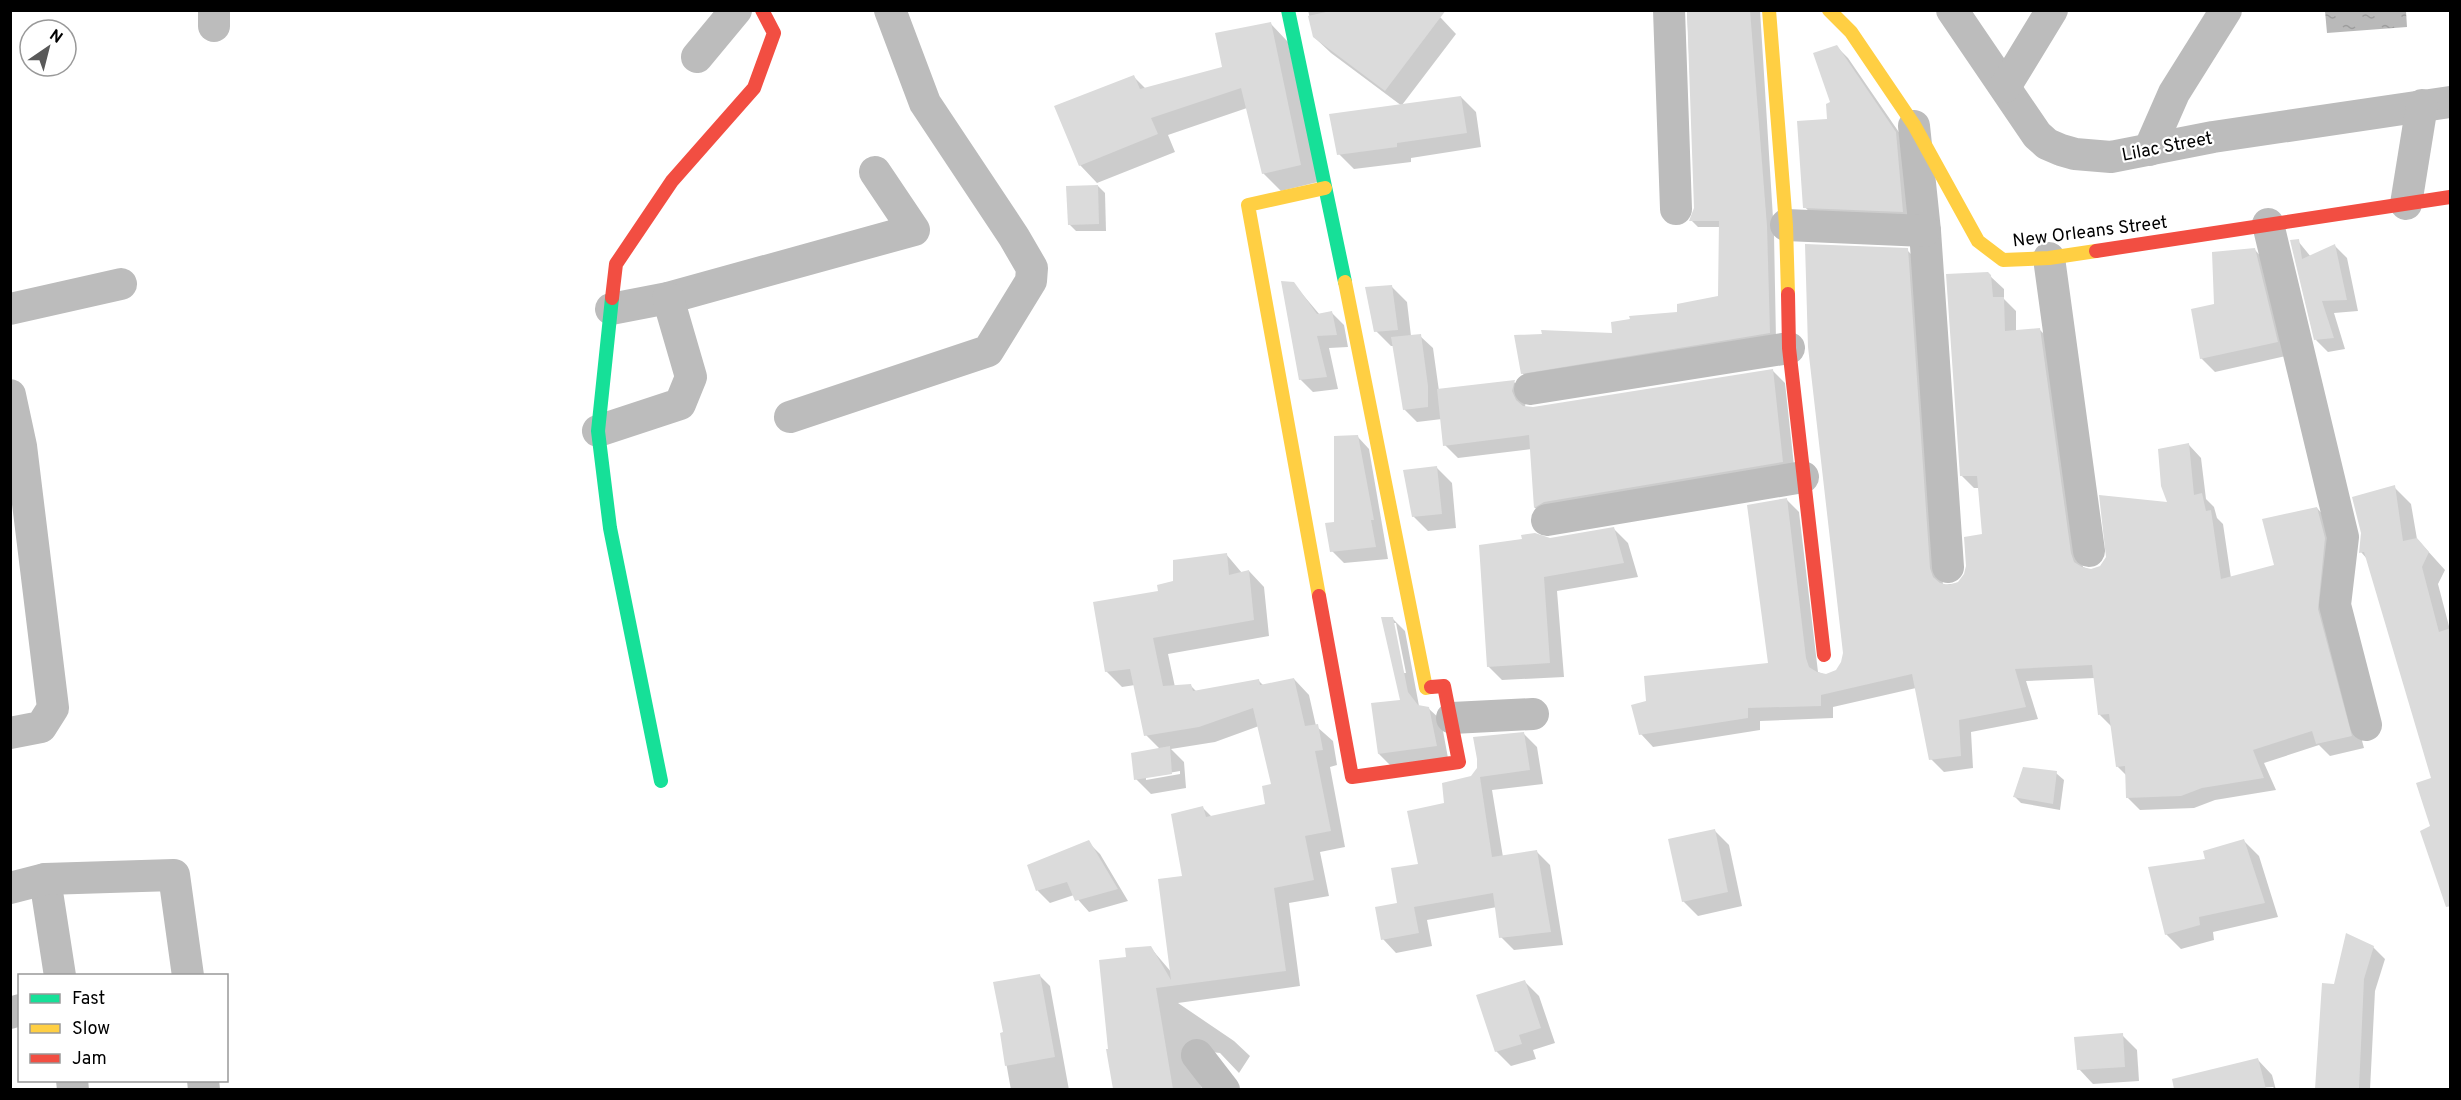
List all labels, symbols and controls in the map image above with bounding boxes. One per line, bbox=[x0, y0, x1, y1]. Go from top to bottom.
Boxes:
north arrow bbox=[18, 18, 78, 78]
text: N bbox=[45, 26, 66, 49]
street label: Lilac Street bbox=[2120, 127, 2215, 168]
street label: New Orleans Street bbox=[2011, 212, 2169, 253]
legend bbox=[18, 974, 228, 1082]
text: Fast bbox=[72, 988, 105, 1011]
text: Slow bbox=[72, 1018, 110, 1041]
text: Jam bbox=[72, 1048, 107, 1071]

